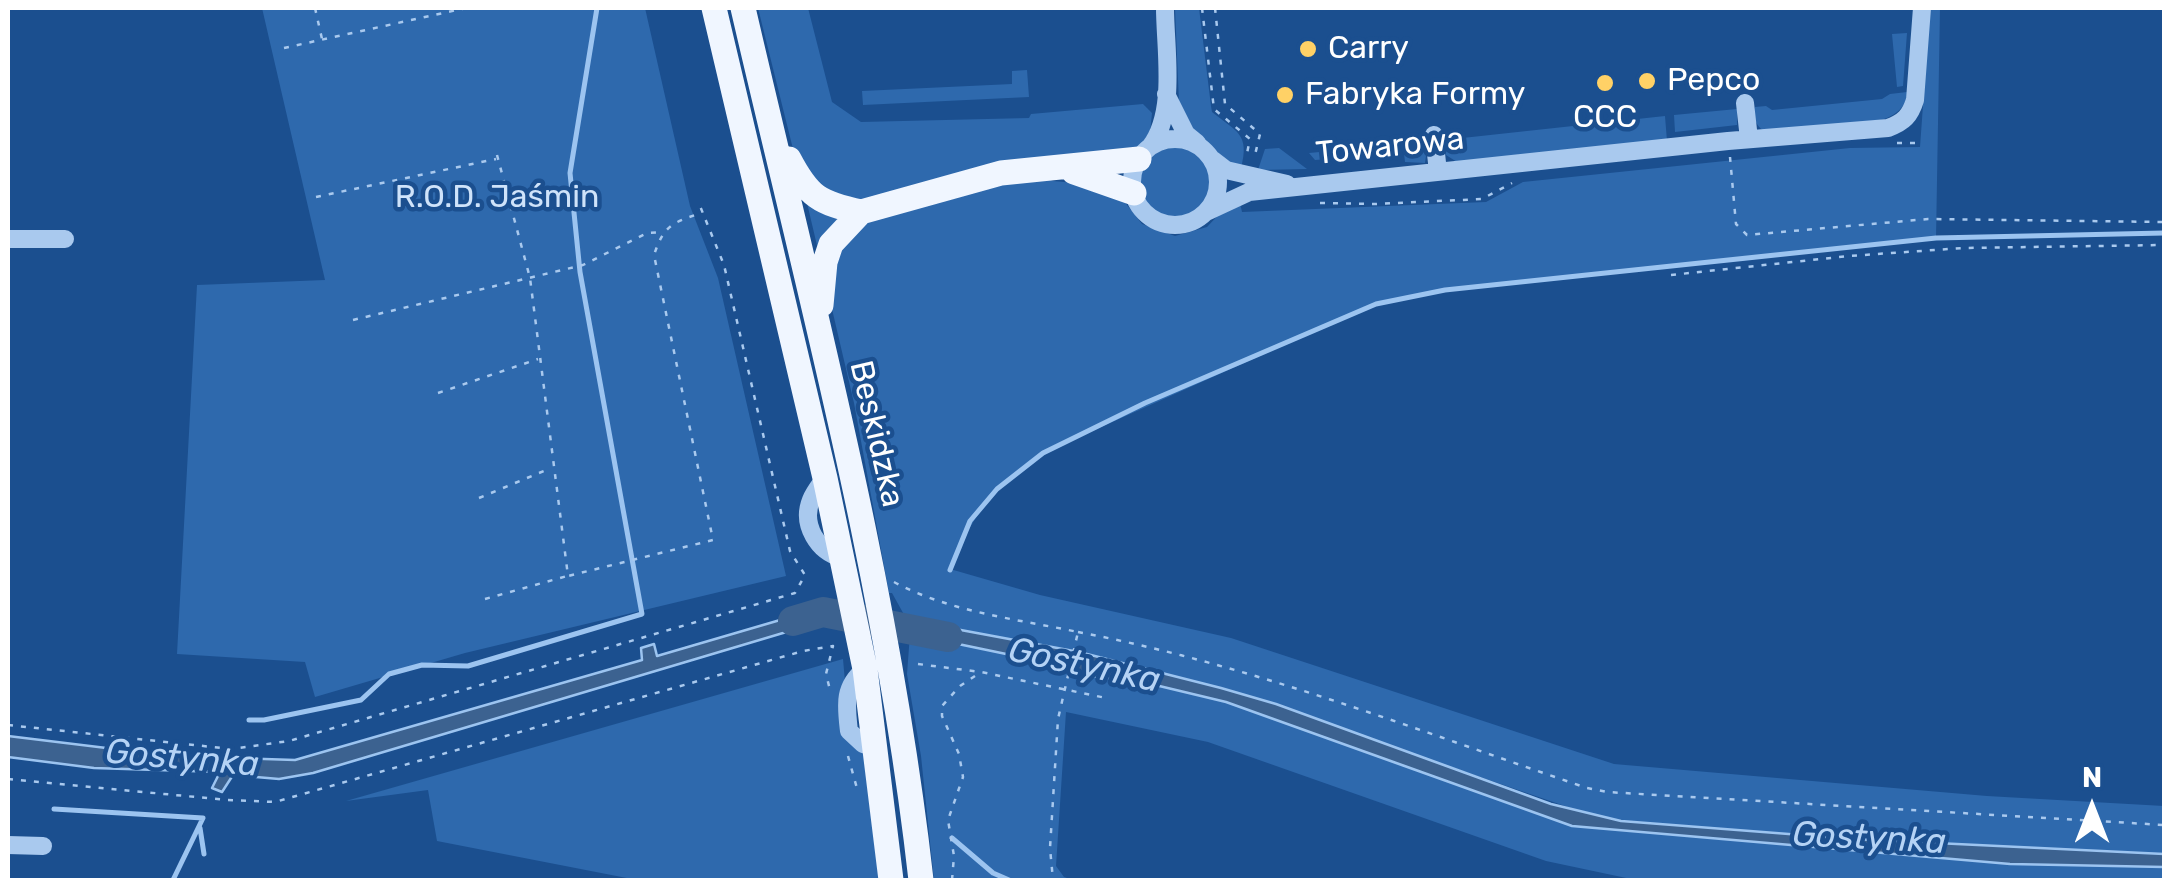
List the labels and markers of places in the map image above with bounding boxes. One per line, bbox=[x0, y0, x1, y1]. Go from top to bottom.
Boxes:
place label: Carry bbox=[1328, 30, 1409, 68]
marker: Carry bbox=[1297, 38, 1319, 60]
place label: Pepco bbox=[1667, 62, 1760, 100]
marker: Pepco bbox=[1636, 70, 1658, 92]
marker: CCC bbox=[1594, 72, 1616, 94]
place label: Fabryka Formy bbox=[1305, 76, 1525, 114]
marker: Fabryka Formy bbox=[1274, 84, 1296, 106]
place label: CCC bbox=[1573, 99, 1637, 137]

